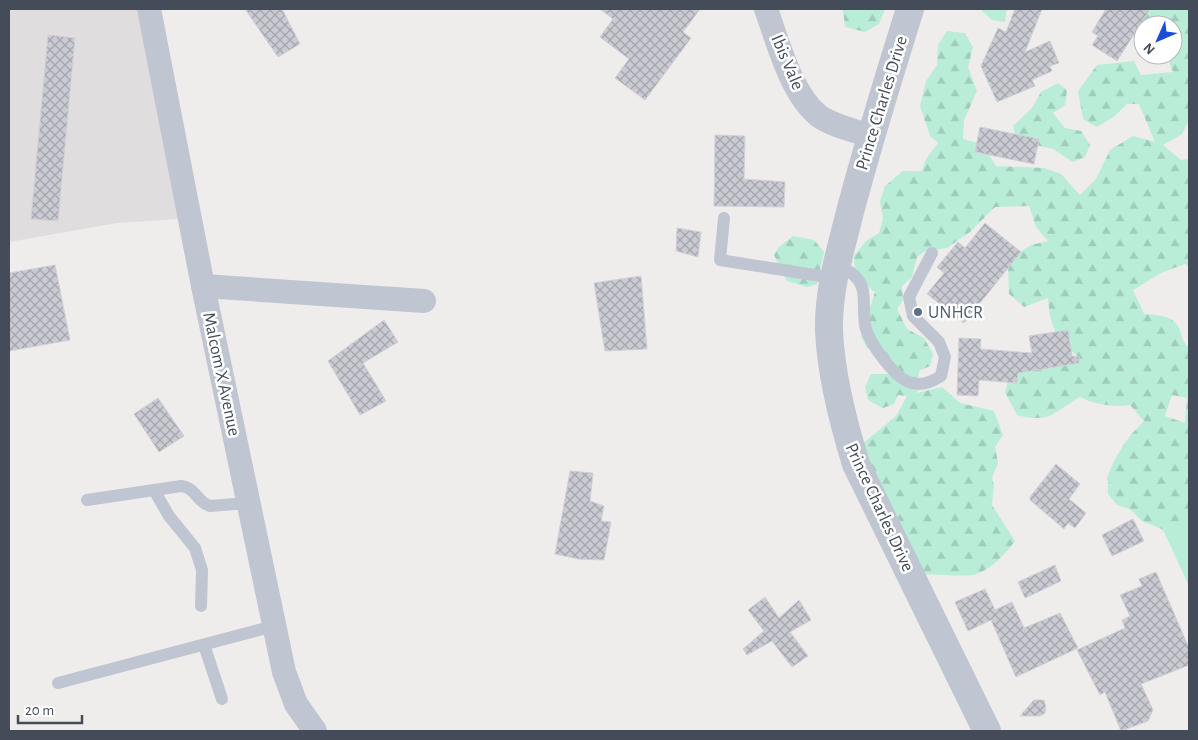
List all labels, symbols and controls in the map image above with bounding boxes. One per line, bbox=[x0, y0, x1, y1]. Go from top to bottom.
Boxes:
north arrow bbox=[1133, 15, 1183, 65]
street label: Ibis Vale bbox=[767, 32, 807, 93]
street label: Prince Charles Drive bbox=[853, 34, 911, 173]
text: N bbox=[1141, 40, 1158, 57]
place label: UNHCR bbox=[928, 304, 983, 322]
marker: UNHCR bbox=[912, 306, 924, 318]
street label: Malcom X Avenue bbox=[199, 311, 243, 438]
street label: Prince Charles Drive bbox=[842, 441, 917, 574]
scale bar bbox=[18, 692, 81, 724]
text: 20 m bbox=[25, 703, 54, 718]

